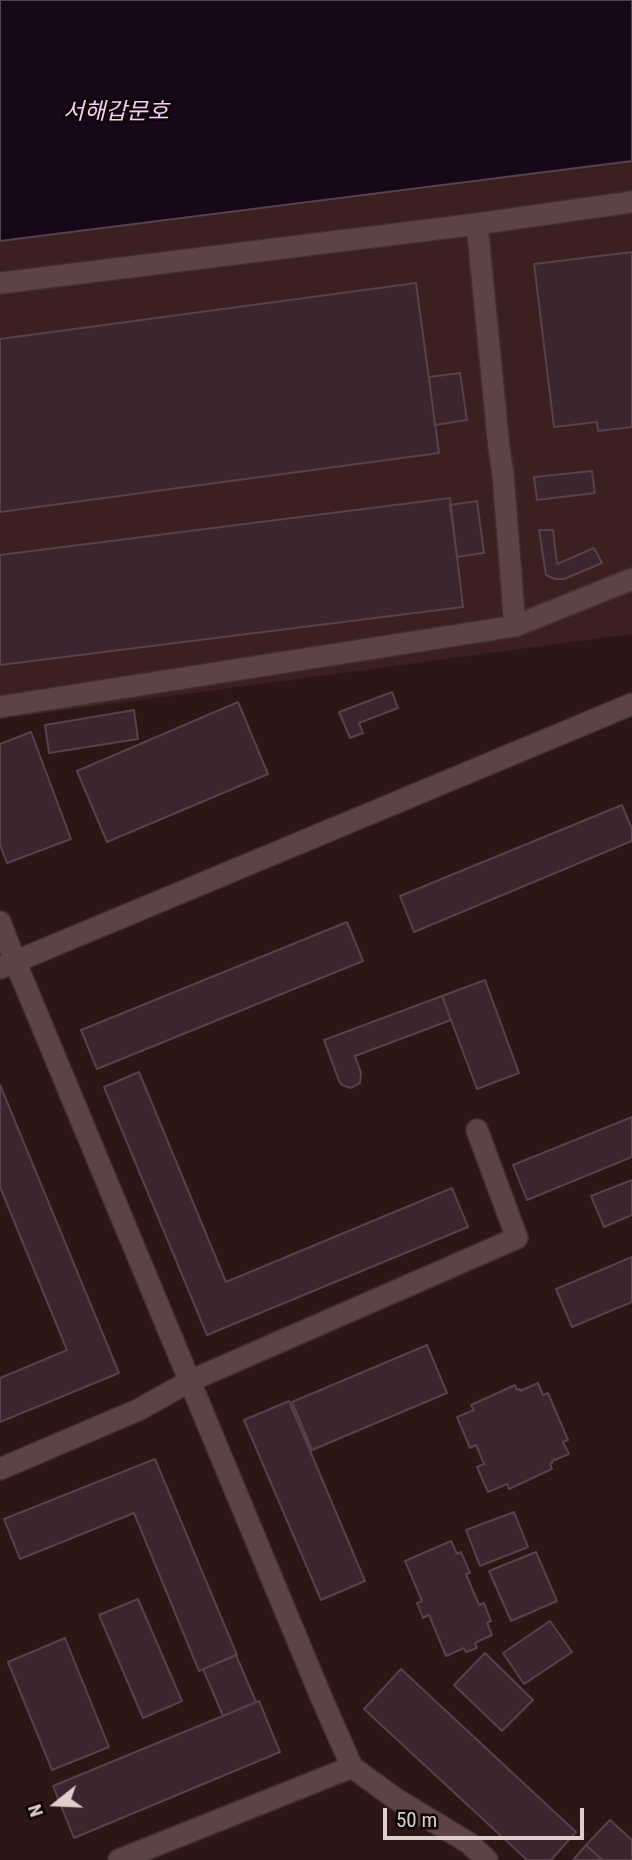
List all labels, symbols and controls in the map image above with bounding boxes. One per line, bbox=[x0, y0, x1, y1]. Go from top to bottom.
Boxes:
water label: 서해갑문호 bbox=[63, 99, 169, 127]
north arrow bbox=[21, 1769, 91, 1839]
scale bar bbox=[387, 1794, 588, 1838]
text: N bbox=[23, 1802, 48, 1820]
text: 50 m bbox=[396, 1808, 437, 1832]

